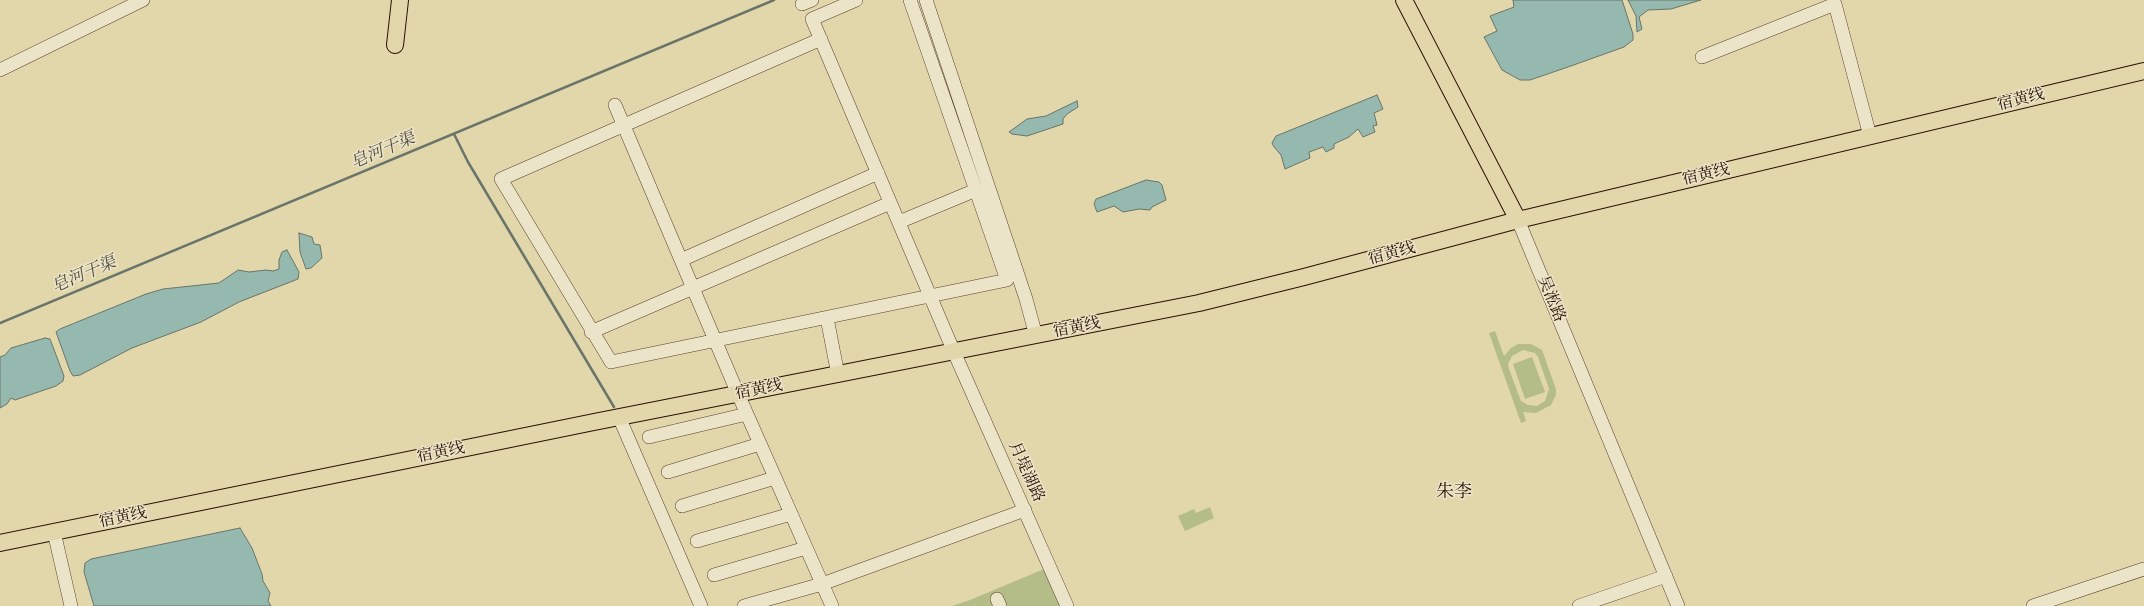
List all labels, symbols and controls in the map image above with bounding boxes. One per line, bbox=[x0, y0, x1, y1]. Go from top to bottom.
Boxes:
street label: 宿黄线 bbox=[1995, 85, 2047, 115]
water label: 皂河干渠 bbox=[348, 128, 418, 174]
street label: 宿黄线 bbox=[1680, 160, 1732, 190]
street label: 宿黄线 bbox=[1366, 239, 1418, 269]
water label: 皂河干渠 bbox=[49, 252, 119, 298]
street label: 吴淞路 bbox=[1533, 273, 1569, 325]
street label: 宿黄线 bbox=[1052, 314, 1102, 342]
street label: 宿黄线 bbox=[734, 376, 784, 404]
street label: 宿黄线 bbox=[416, 439, 466, 467]
street label: 月堤湖路 bbox=[1004, 439, 1048, 505]
district label: 朱李 bbox=[1436, 482, 1472, 504]
street label: 宿黄线 bbox=[98, 504, 148, 532]

